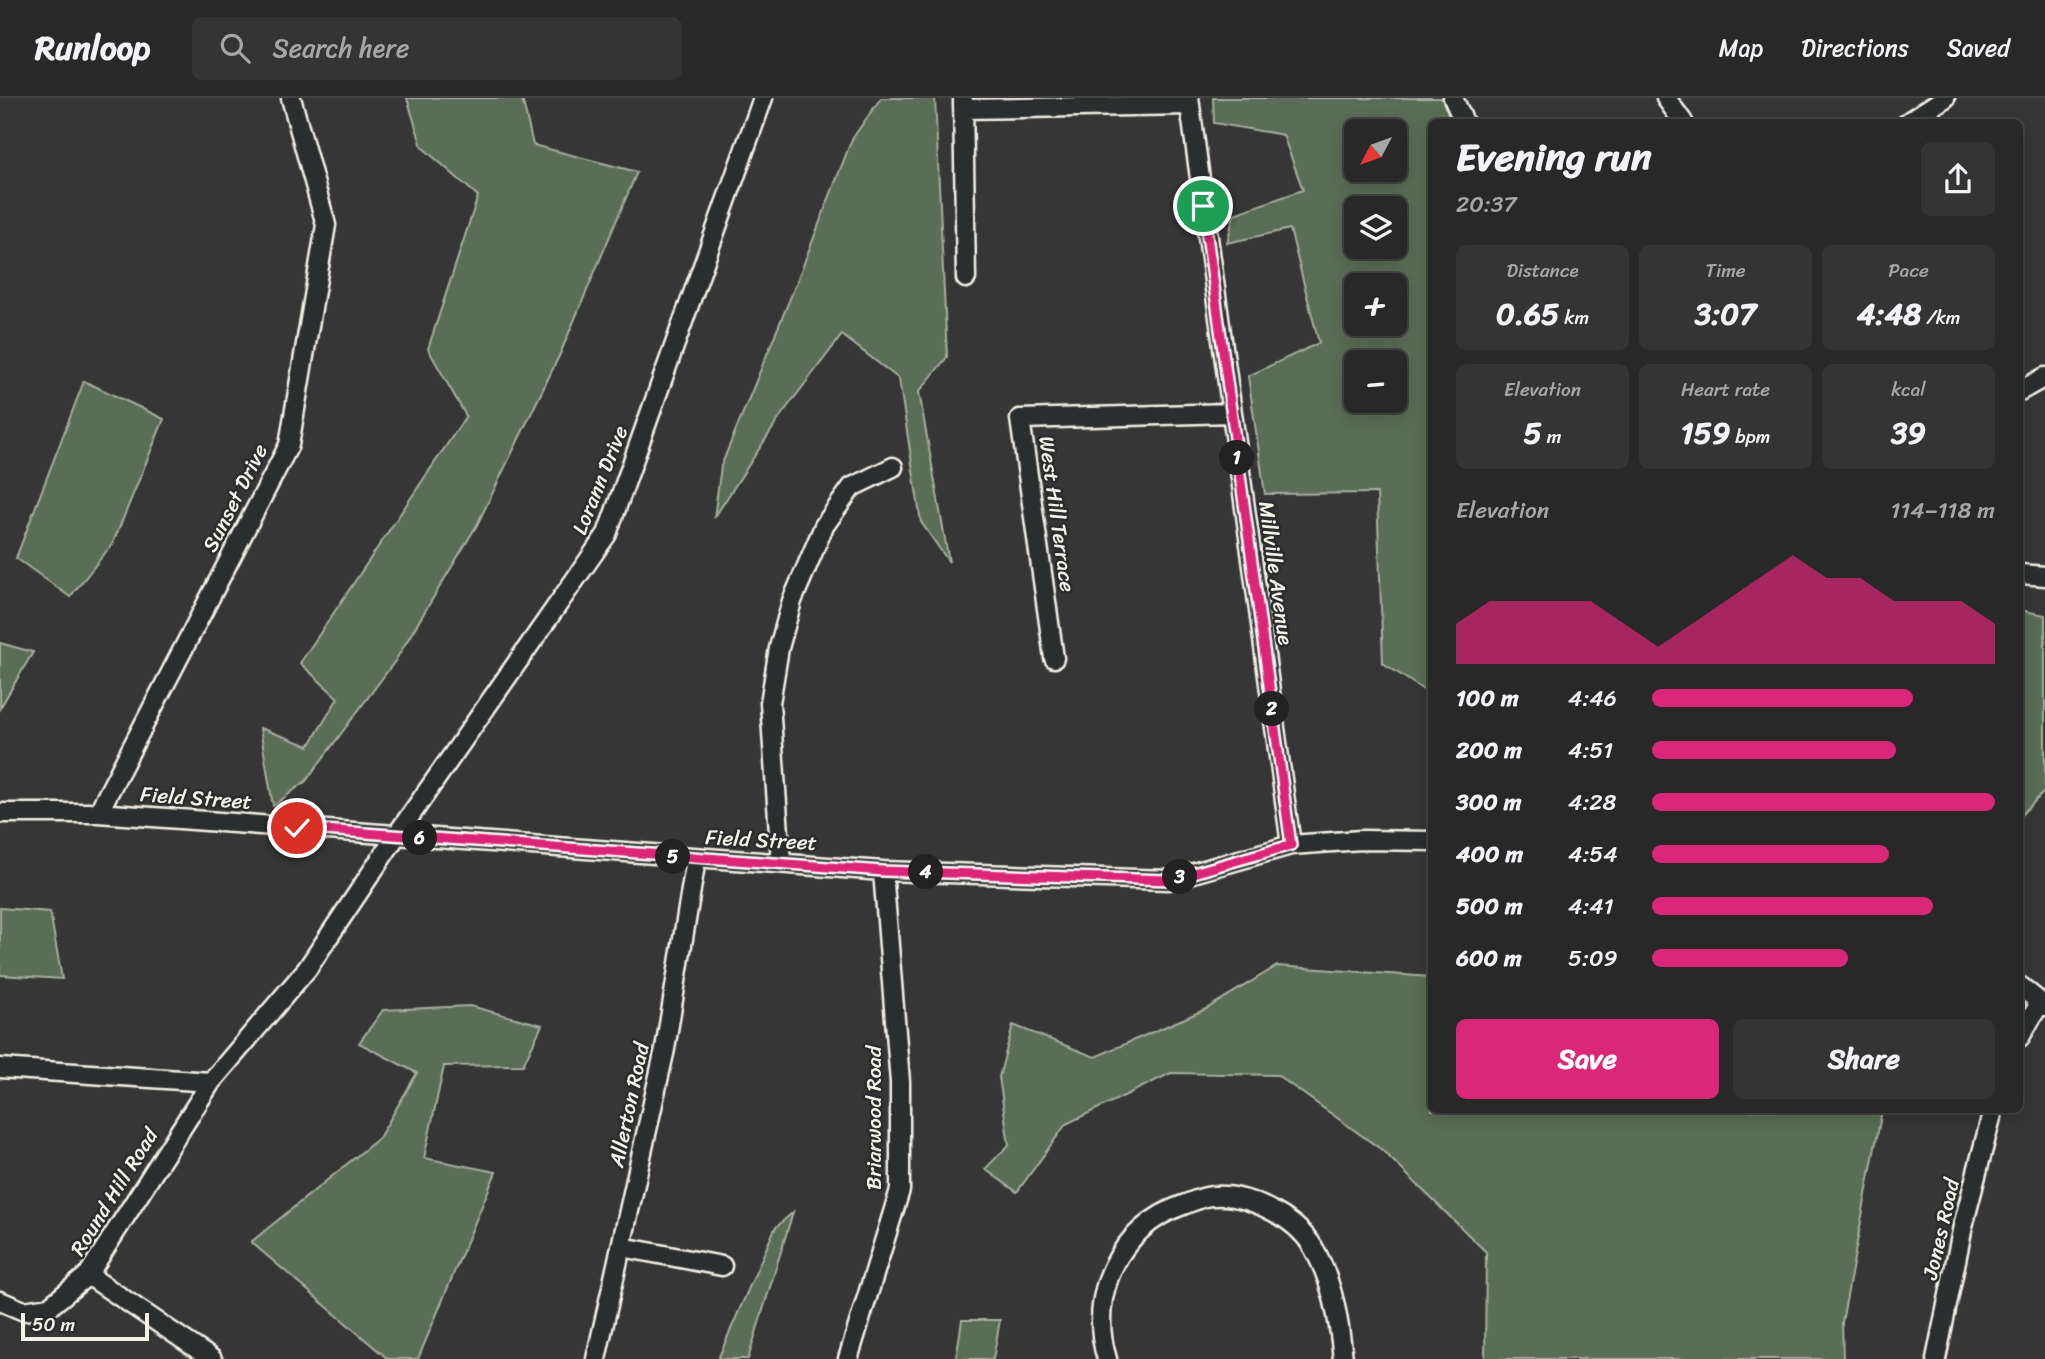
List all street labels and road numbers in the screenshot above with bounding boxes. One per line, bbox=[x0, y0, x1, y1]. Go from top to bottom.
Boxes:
street label: Lorann Drive bbox=[561, 419, 639, 541]
street label: West Hill Terrace bbox=[1027, 434, 1087, 595]
street label: Sunset Drive bbox=[191, 437, 279, 559]
street label: Millville Avenue bbox=[1247, 499, 1305, 647]
street label: Field Street bbox=[139, 775, 253, 821]
street label: Field Street bbox=[704, 818, 818, 862]
street label: Allerton Road bbox=[597, 1037, 661, 1172]
street label: Briarwood Road bbox=[855, 1044, 893, 1190]
street label: Round Hill Road bbox=[59, 1119, 170, 1264]
street label: Jones Road bbox=[1911, 1173, 1971, 1284]

